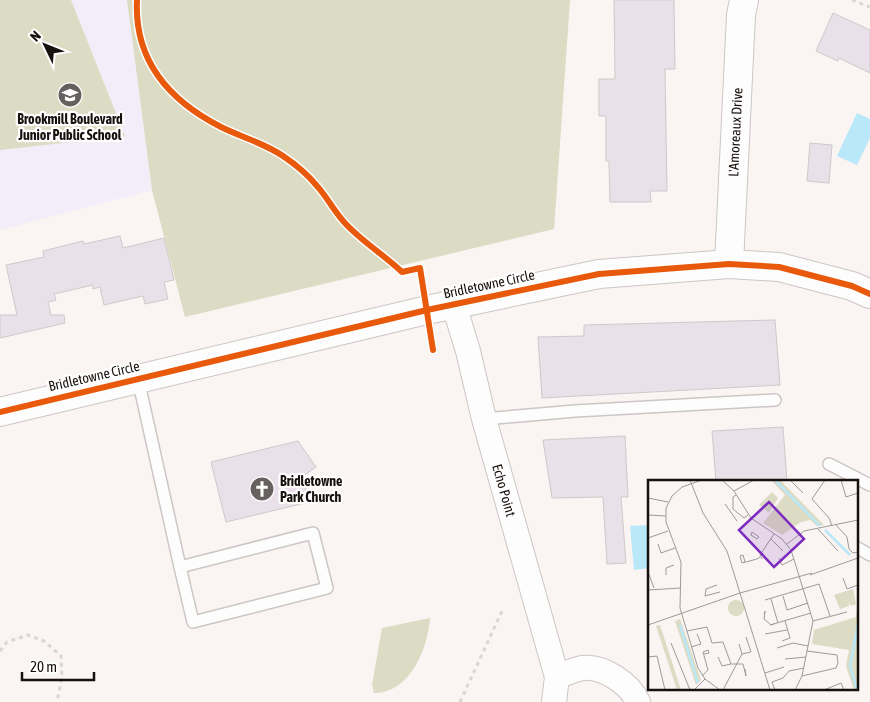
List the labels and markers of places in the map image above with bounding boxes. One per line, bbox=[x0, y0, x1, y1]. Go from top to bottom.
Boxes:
school or university icon: Brookmill Boulevard Junior Public School bbox=[57, 82, 83, 108]
place label: Brookmill Boulevard Junior Public School bbox=[17, 111, 123, 143]
place label: Bridletowne Park Church bbox=[280, 473, 342, 505]
church icon: Bridletowne Park Church bbox=[249, 476, 275, 502]

